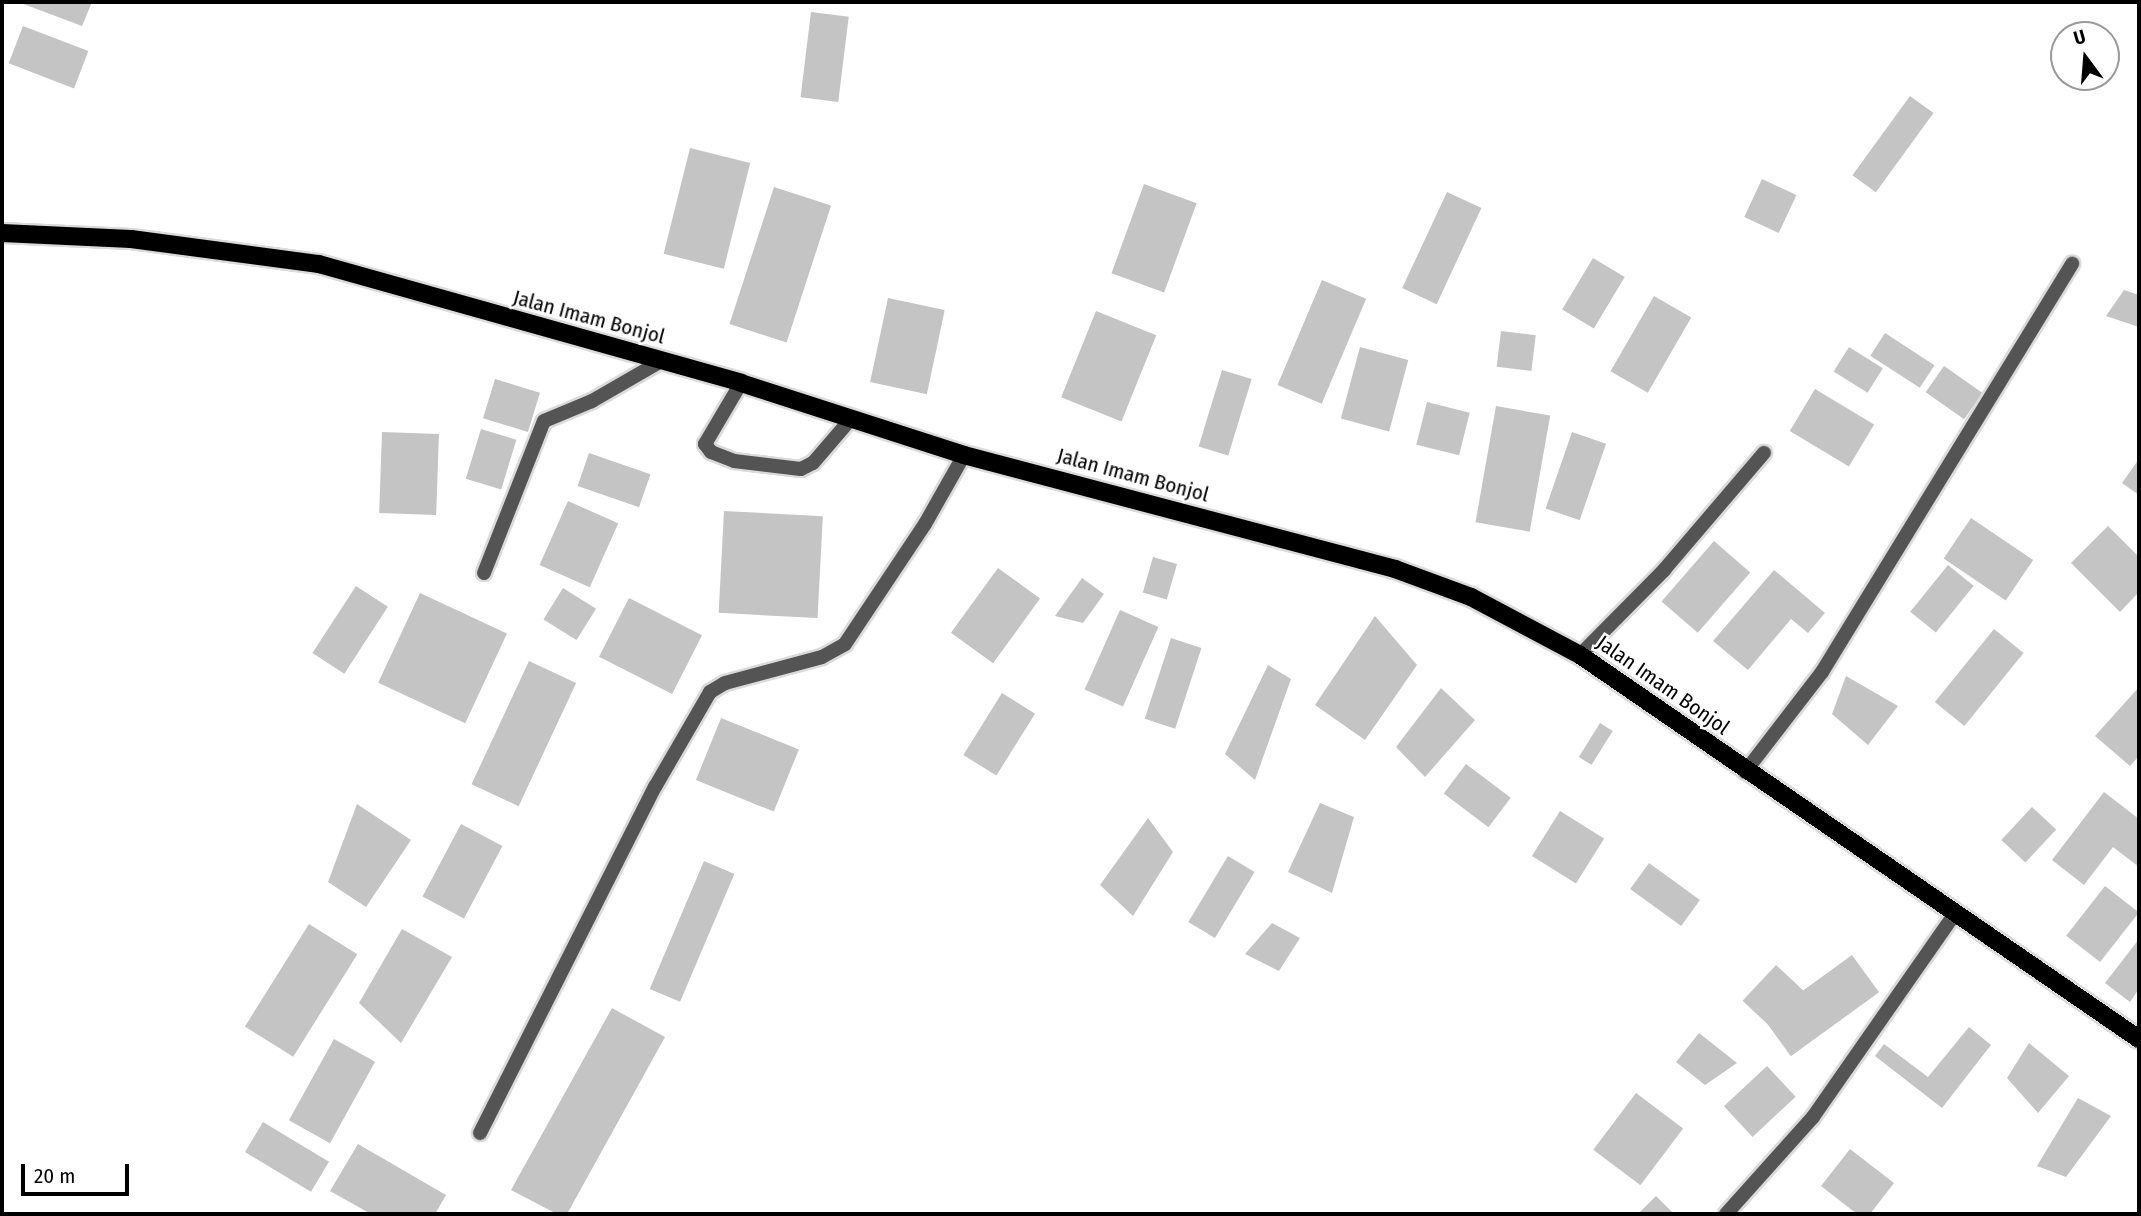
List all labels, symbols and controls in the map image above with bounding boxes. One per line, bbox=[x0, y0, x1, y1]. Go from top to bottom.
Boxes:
north arrow bbox=[2050, 21, 2120, 91]
text: U bbox=[2071, 25, 2088, 50]
street label: Jalan Imam Bonjol bbox=[510, 285, 668, 349]
street label: Jalan Imam Bonjol bbox=[1054, 443, 1212, 507]
street label: Jalan Imam Bonjol bbox=[1592, 630, 1734, 740]
scale bar bbox=[24, 1150, 133, 1194]
text: 20 m bbox=[34, 1163, 75, 1189]

